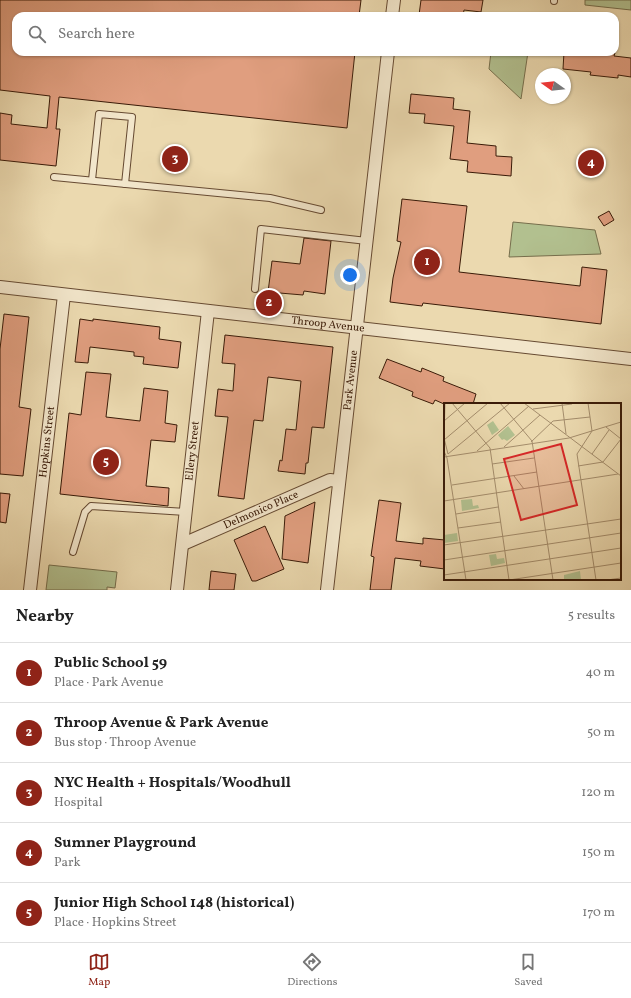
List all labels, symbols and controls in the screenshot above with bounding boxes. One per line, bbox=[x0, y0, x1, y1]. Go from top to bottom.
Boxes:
search box bbox=[12, 12, 619, 56]
icon: search bbox=[26, 23, 48, 45]
text: Search here bbox=[58, 24, 135, 45]
north arrow bbox=[535, 68, 571, 104]
pin: 3 bbox=[162, 144, 188, 174]
pin: 4 bbox=[578, 148, 604, 178]
pin: 1 bbox=[414, 247, 440, 277]
your location bbox=[340, 265, 360, 285]
pin: 2 bbox=[256, 288, 282, 318]
street label: Throop Avenue bbox=[290, 313, 365, 336]
street label: Park Avenue bbox=[340, 349, 362, 411]
inset map bbox=[444, 403, 621, 580]
street label: Hopkins Street bbox=[35, 405, 59, 479]
street label: Ellery Street bbox=[182, 420, 203, 481]
pin: 5 bbox=[93, 447, 119, 477]
street label: Delmonico Place bbox=[221, 487, 301, 533]
text: Nearby bbox=[16, 605, 74, 628]
text: 5 results bbox=[568, 607, 615, 625]
text: Public School 59 bbox=[54, 653, 167, 674]
text: 1 bbox=[26, 664, 32, 682]
text: 40 m bbox=[586, 664, 615, 682]
text: Place · Park Avenue bbox=[54, 674, 163, 692]
text: Throop Avenue & Park Avenue bbox=[54, 713, 268, 734]
text: 2 bbox=[26, 724, 32, 742]
text: 50 m bbox=[587, 724, 615, 742]
text: Bus stop · Throop Avenue bbox=[54, 734, 196, 752]
text: NYC Health + Hospitals/Woodhull bbox=[54, 773, 291, 794]
text: 3 bbox=[26, 784, 32, 802]
text: 120 m bbox=[581, 784, 615, 802]
text: Hospital bbox=[54, 794, 103, 812]
text: Sumner Playground bbox=[54, 833, 196, 854]
text: 4 bbox=[25, 844, 33, 862]
text: 150 m bbox=[582, 844, 615, 862]
text: Park bbox=[54, 854, 81, 872]
text: Junior High School 148 (historical) bbox=[54, 893, 294, 914]
text: 5 bbox=[26, 904, 32, 922]
text: 170 m bbox=[582, 904, 615, 922]
text: Place · Hopkins Street bbox=[54, 914, 177, 932]
tab: Map bbox=[88, 951, 110, 990]
tab: Directions bbox=[287, 951, 338, 990]
tab: Saved bbox=[514, 951, 543, 990]

